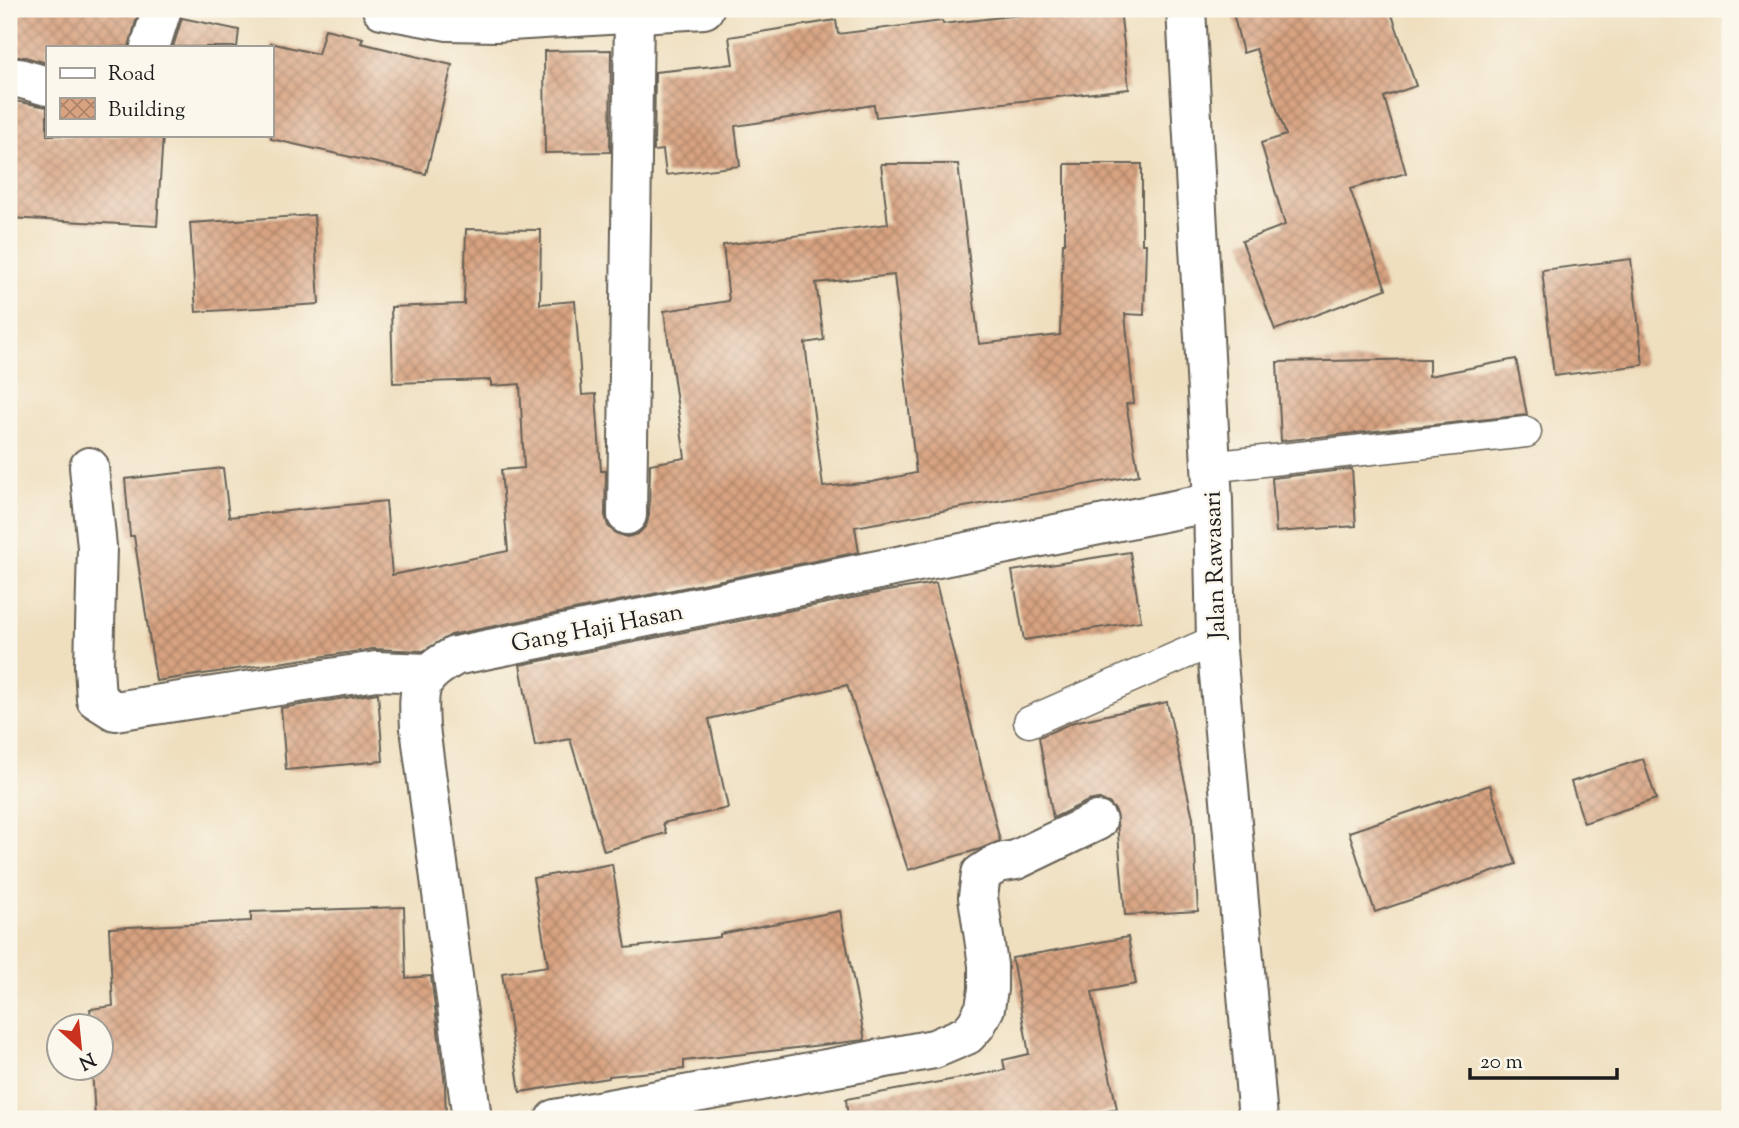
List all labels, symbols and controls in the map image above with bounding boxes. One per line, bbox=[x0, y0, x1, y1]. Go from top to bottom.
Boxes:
legend bbox=[46, 46, 273, 136]
text: Road bbox=[108, 60, 155, 90]
text: Building bbox=[108, 96, 185, 126]
street label: Jalan Rawasari bbox=[1196, 490, 1236, 642]
street label: Gang Haji Hasan bbox=[508, 596, 686, 662]
north arrow bbox=[46, 1012, 116, 1082]
scale bar bbox=[1470, 1037, 1616, 1081]
text: N bbox=[74, 1044, 99, 1075]
text: 20 m bbox=[1480, 1048, 1523, 1078]

